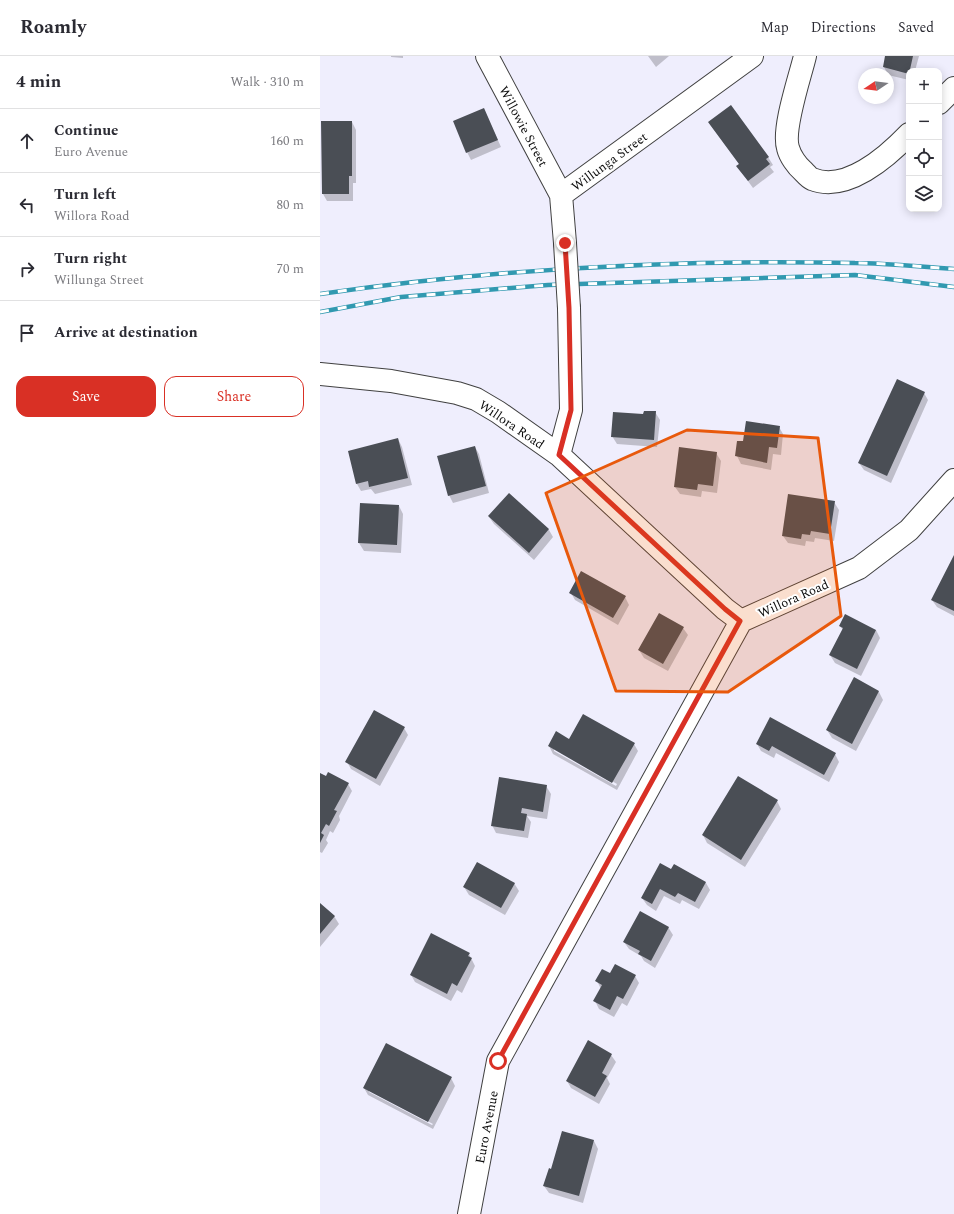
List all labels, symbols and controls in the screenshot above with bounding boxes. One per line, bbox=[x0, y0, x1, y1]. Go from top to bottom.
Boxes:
text: Roamly bbox=[20, 13, 86, 42]
text: Map bbox=[761, 17, 789, 38]
text: Directions bbox=[811, 17, 876, 38]
text: Saved bbox=[898, 17, 934, 38]
north arrow bbox=[858, 68, 894, 104]
map controls bbox=[906, 68, 942, 212]
button: + bbox=[906, 68, 942, 104]
text: 4 min bbox=[16, 69, 61, 95]
text: Walk · 310 m bbox=[230, 72, 304, 92]
street label: Willowie Street bbox=[493, 83, 553, 171]
button: − bbox=[906, 104, 942, 140]
text: Continue bbox=[54, 119, 119, 142]
street label: Willunga Street bbox=[567, 127, 652, 196]
icon: ahead bbox=[16, 130, 38, 152]
text: 160 m bbox=[270, 131, 304, 151]
button: locate bbox=[906, 140, 942, 176]
text: Euro Avenue bbox=[54, 142, 128, 162]
button: layers bbox=[906, 176, 942, 212]
text: Turn left bbox=[54, 183, 116, 206]
icon: left bbox=[16, 194, 38, 216]
text: 80 m bbox=[277, 195, 304, 215]
text: Willora Road bbox=[54, 206, 130, 226]
route end bbox=[556, 234, 574, 252]
text: Turn right bbox=[54, 247, 127, 270]
icon: right bbox=[16, 258, 38, 280]
text: 70 m bbox=[277, 259, 304, 279]
text: Willunga Street bbox=[54, 270, 144, 290]
text: Arrive at destination bbox=[54, 321, 198, 344]
icon: arrive bbox=[16, 322, 38, 344]
button: Save bbox=[16, 376, 156, 417]
button: Share bbox=[164, 376, 304, 417]
street label: Willora Road bbox=[475, 395, 548, 454]
street label: Willora Road bbox=[755, 574, 832, 623]
route start bbox=[489, 1052, 507, 1070]
street label: Euro Avenue bbox=[470, 1089, 504, 1165]

